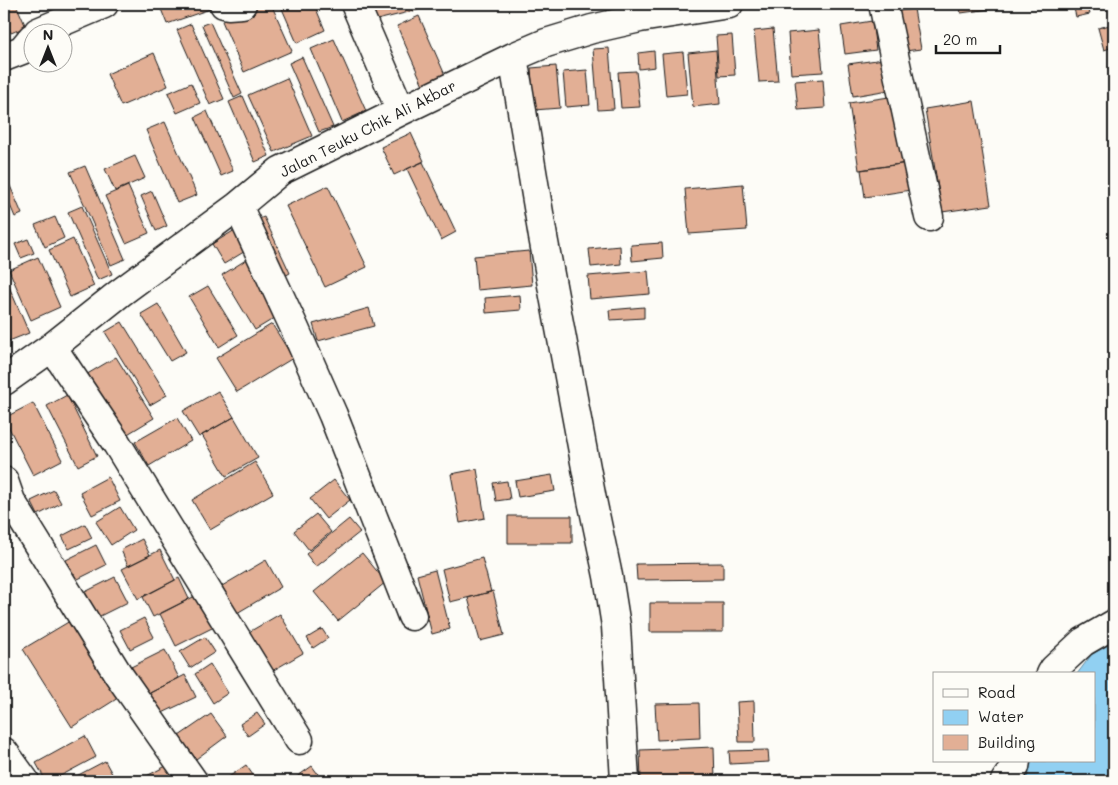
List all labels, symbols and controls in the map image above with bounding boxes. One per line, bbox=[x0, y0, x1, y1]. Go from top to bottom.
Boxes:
north arrow bbox=[22, 22, 72, 72]
scale bar bbox=[936, 22, 999, 54]
text: N bbox=[43, 25, 53, 44]
text: 20 m bbox=[943, 29, 977, 49]
street label: Jalan Teuku Chik Ali Akbar bbox=[276, 75, 459, 181]
legend bbox=[933, 672, 1096, 762]
text: Road bbox=[978, 682, 1015, 702]
text: Water bbox=[978, 706, 1024, 726]
text: Building bbox=[978, 732, 1035, 752]

